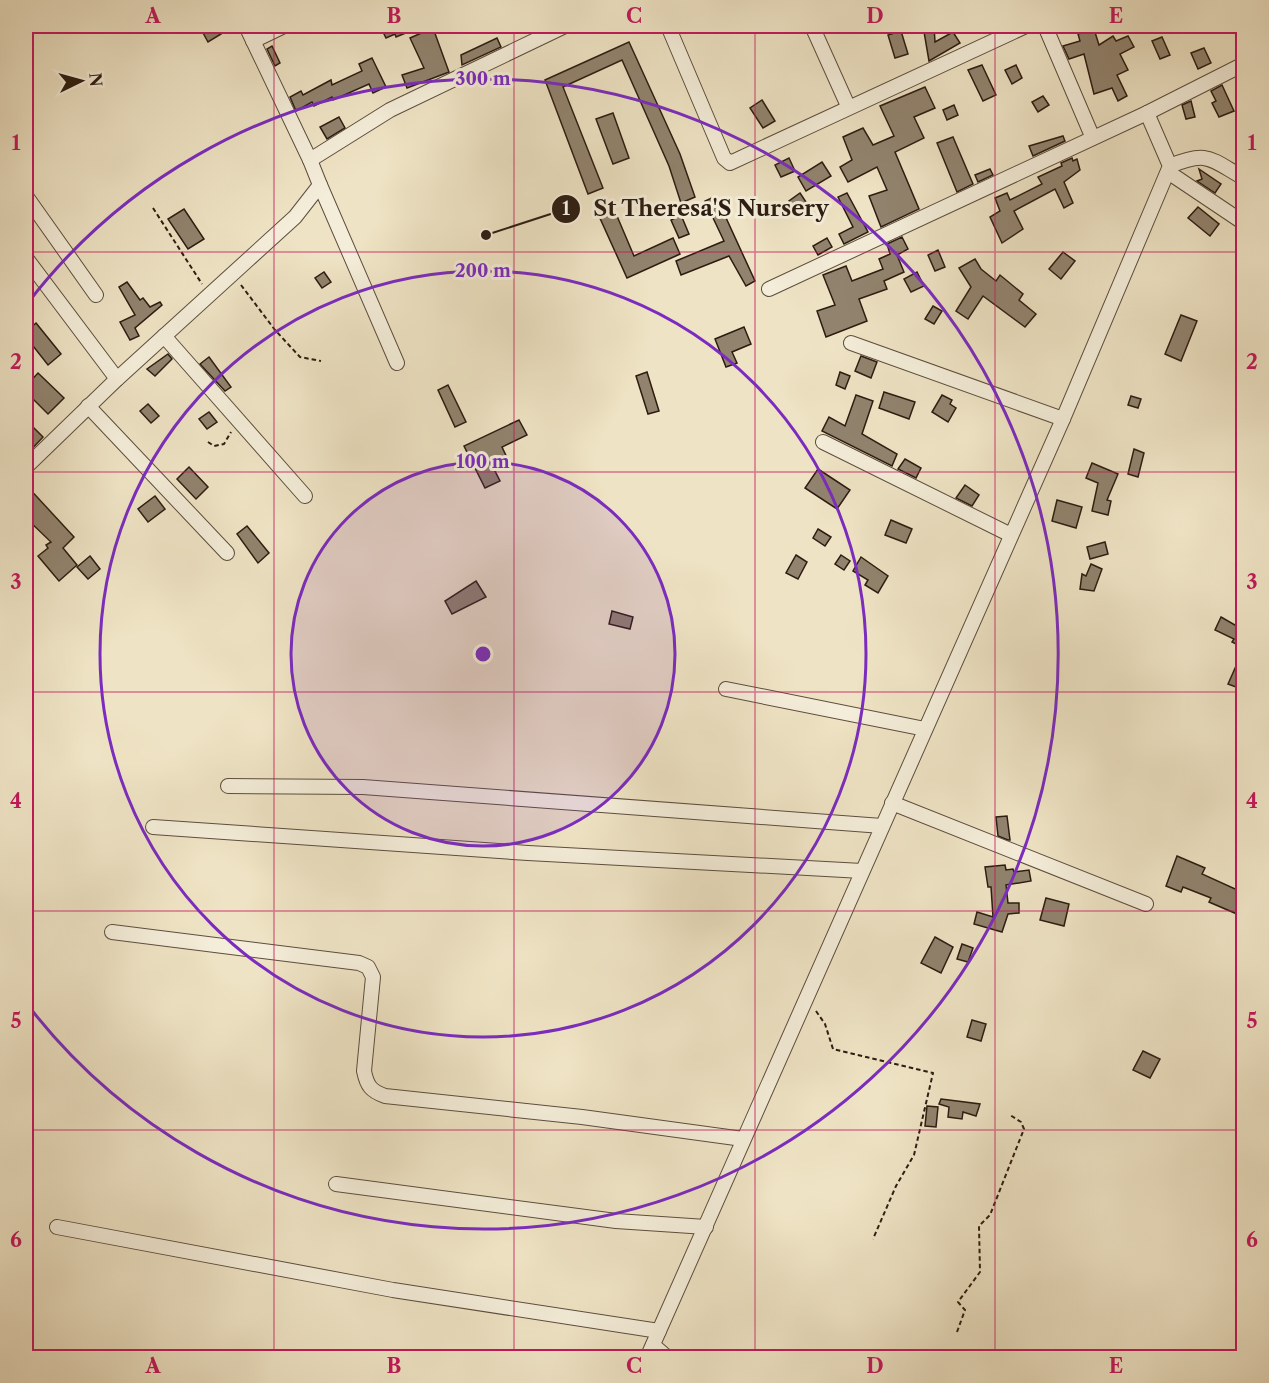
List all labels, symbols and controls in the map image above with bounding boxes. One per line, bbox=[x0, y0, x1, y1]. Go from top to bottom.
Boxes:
text: A bbox=[144, 4, 161, 28]
text: B bbox=[387, 4, 402, 28]
text: C bbox=[626, 4, 642, 28]
text: D bbox=[866, 4, 884, 28]
text: E bbox=[1109, 4, 1123, 28]
north arrow bbox=[51, 51, 111, 111]
text: 300 m bbox=[455, 68, 511, 90]
text: N bbox=[85, 72, 107, 88]
text: 1 bbox=[12, 131, 21, 155]
text: 1 bbox=[1248, 131, 1257, 155]
callout: St Theresa'S Nursery bbox=[551, 189, 841, 229]
text: St Theresa'S Nursery bbox=[593, 195, 829, 222]
text: 1 bbox=[562, 198, 570, 220]
text: 200 m bbox=[455, 260, 511, 282]
text: 2 bbox=[10, 350, 22, 374]
text: 2 bbox=[1246, 350, 1258, 374]
text: 100 m bbox=[456, 451, 510, 473]
text: 3 bbox=[10, 570, 22, 594]
text: 3 bbox=[1246, 570, 1258, 594]
centre of rings bbox=[473, 644, 493, 664]
text: 4 bbox=[10, 789, 22, 813]
text: 4 bbox=[1246, 789, 1258, 813]
text: 5 bbox=[10, 1009, 22, 1033]
text: 5 bbox=[1246, 1009, 1258, 1033]
text: 6 bbox=[10, 1228, 22, 1252]
text: 6 bbox=[1246, 1228, 1258, 1252]
text: A bbox=[144, 1354, 161, 1378]
text: B bbox=[387, 1354, 402, 1378]
text: C bbox=[626, 1354, 642, 1378]
text: D bbox=[866, 1354, 884, 1378]
text: E bbox=[1109, 1354, 1123, 1378]

